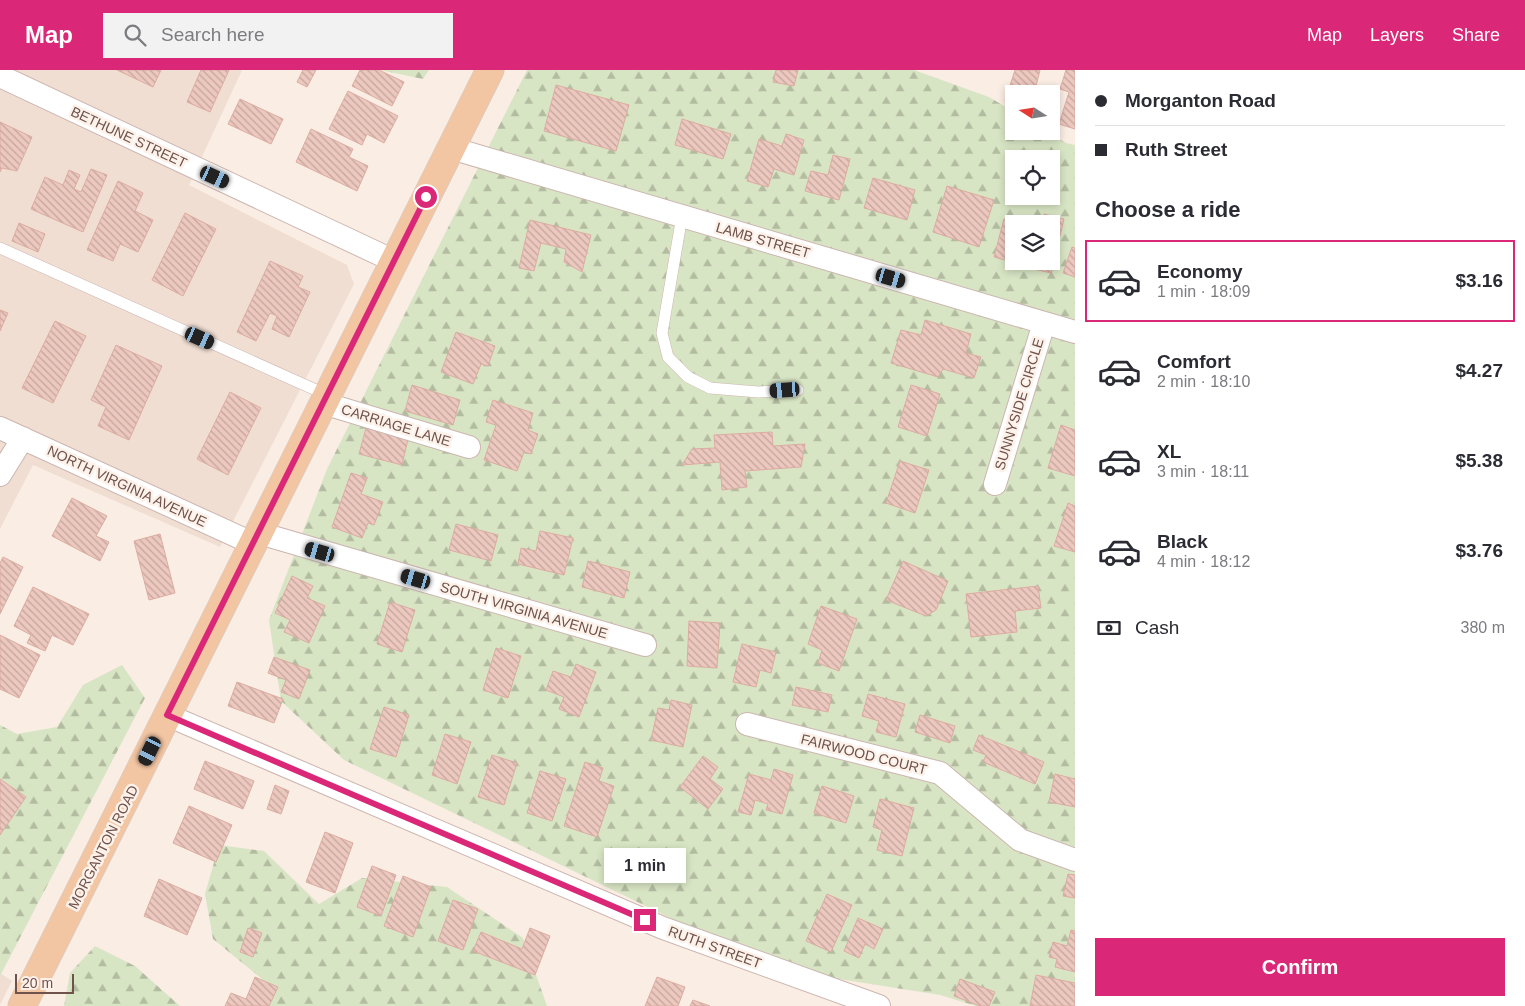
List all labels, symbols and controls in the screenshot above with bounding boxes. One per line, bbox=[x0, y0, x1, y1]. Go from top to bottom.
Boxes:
search box bbox=[103, 13, 453, 58]
text: Map bbox=[25, 21, 73, 48]
icon: search bbox=[121, 21, 149, 49]
text: Search here bbox=[161, 24, 265, 45]
text: Map bbox=[1307, 25, 1342, 45]
text: Layers bbox=[1370, 25, 1424, 45]
text: Share bbox=[1452, 25, 1500, 45]
north arrow bbox=[1005, 85, 1060, 140]
map controls bbox=[1005, 85, 1060, 270]
text: Morganton Road bbox=[1125, 90, 1276, 111]
street label: BETHUNE STREET bbox=[69, 103, 190, 171]
text: Ruth Street bbox=[1125, 139, 1227, 160]
button: locate bbox=[1005, 150, 1060, 205]
car bbox=[198, 164, 231, 190]
route start bbox=[415, 186, 437, 208]
text: Choose a ride bbox=[1095, 197, 1240, 222]
button: layers bbox=[1005, 215, 1060, 270]
street label: LAMB STREET bbox=[714, 219, 812, 261]
icon: car bbox=[1097, 259, 1142, 304]
text: Economy bbox=[1157, 261, 1243, 282]
car bbox=[874, 267, 907, 289]
text: $3.16 bbox=[1455, 270, 1503, 291]
text: 1 min · 18:09 bbox=[1157, 283, 1250, 300]
car bbox=[183, 325, 216, 351]
street label: SUNNYSIDE CIRCLE bbox=[991, 336, 1047, 472]
icon: car bbox=[1097, 349, 1142, 394]
text: Comfort bbox=[1157, 351, 1231, 372]
text: $4.27 bbox=[1455, 360, 1503, 381]
text: 2 min · 18:10 bbox=[1157, 373, 1250, 390]
car bbox=[769, 381, 800, 399]
street label: CARRIAGE LANE bbox=[339, 401, 453, 449]
icon: car bbox=[1097, 439, 1142, 484]
text: XL bbox=[1157, 441, 1181, 462]
street label: NORTH VIRGINIA AVENUE bbox=[45, 442, 209, 530]
text: $5.38 bbox=[1455, 450, 1503, 471]
text: 3 min · 18:11 bbox=[1157, 463, 1249, 480]
icon: car bbox=[1097, 529, 1142, 574]
text: Black bbox=[1157, 531, 1208, 552]
text: $3.76 bbox=[1455, 540, 1503, 561]
car bbox=[303, 541, 336, 563]
text: 4 min · 18:12 bbox=[1157, 553, 1250, 570]
car bbox=[399, 568, 432, 590]
street label: SOUTH VIRGINIA AVENUE bbox=[439, 578, 609, 642]
icon: cash bbox=[1095, 614, 1123, 642]
text: Cash bbox=[1135, 617, 1179, 638]
text: 380 m bbox=[1461, 619, 1505, 636]
street label: FAIRWOOD COURT bbox=[799, 731, 929, 778]
car bbox=[136, 734, 163, 768]
street label: MORGANTON ROAD bbox=[65, 782, 141, 912]
callout: 1 min bbox=[604, 848, 686, 882]
text: 1 min bbox=[624, 857, 666, 874]
route end bbox=[634, 909, 656, 931]
street label: RUTH STREET bbox=[666, 923, 764, 971]
button: Confirm bbox=[1095, 938, 1505, 996]
scale bar bbox=[15, 971, 74, 994]
text: 20 m bbox=[22, 975, 53, 991]

